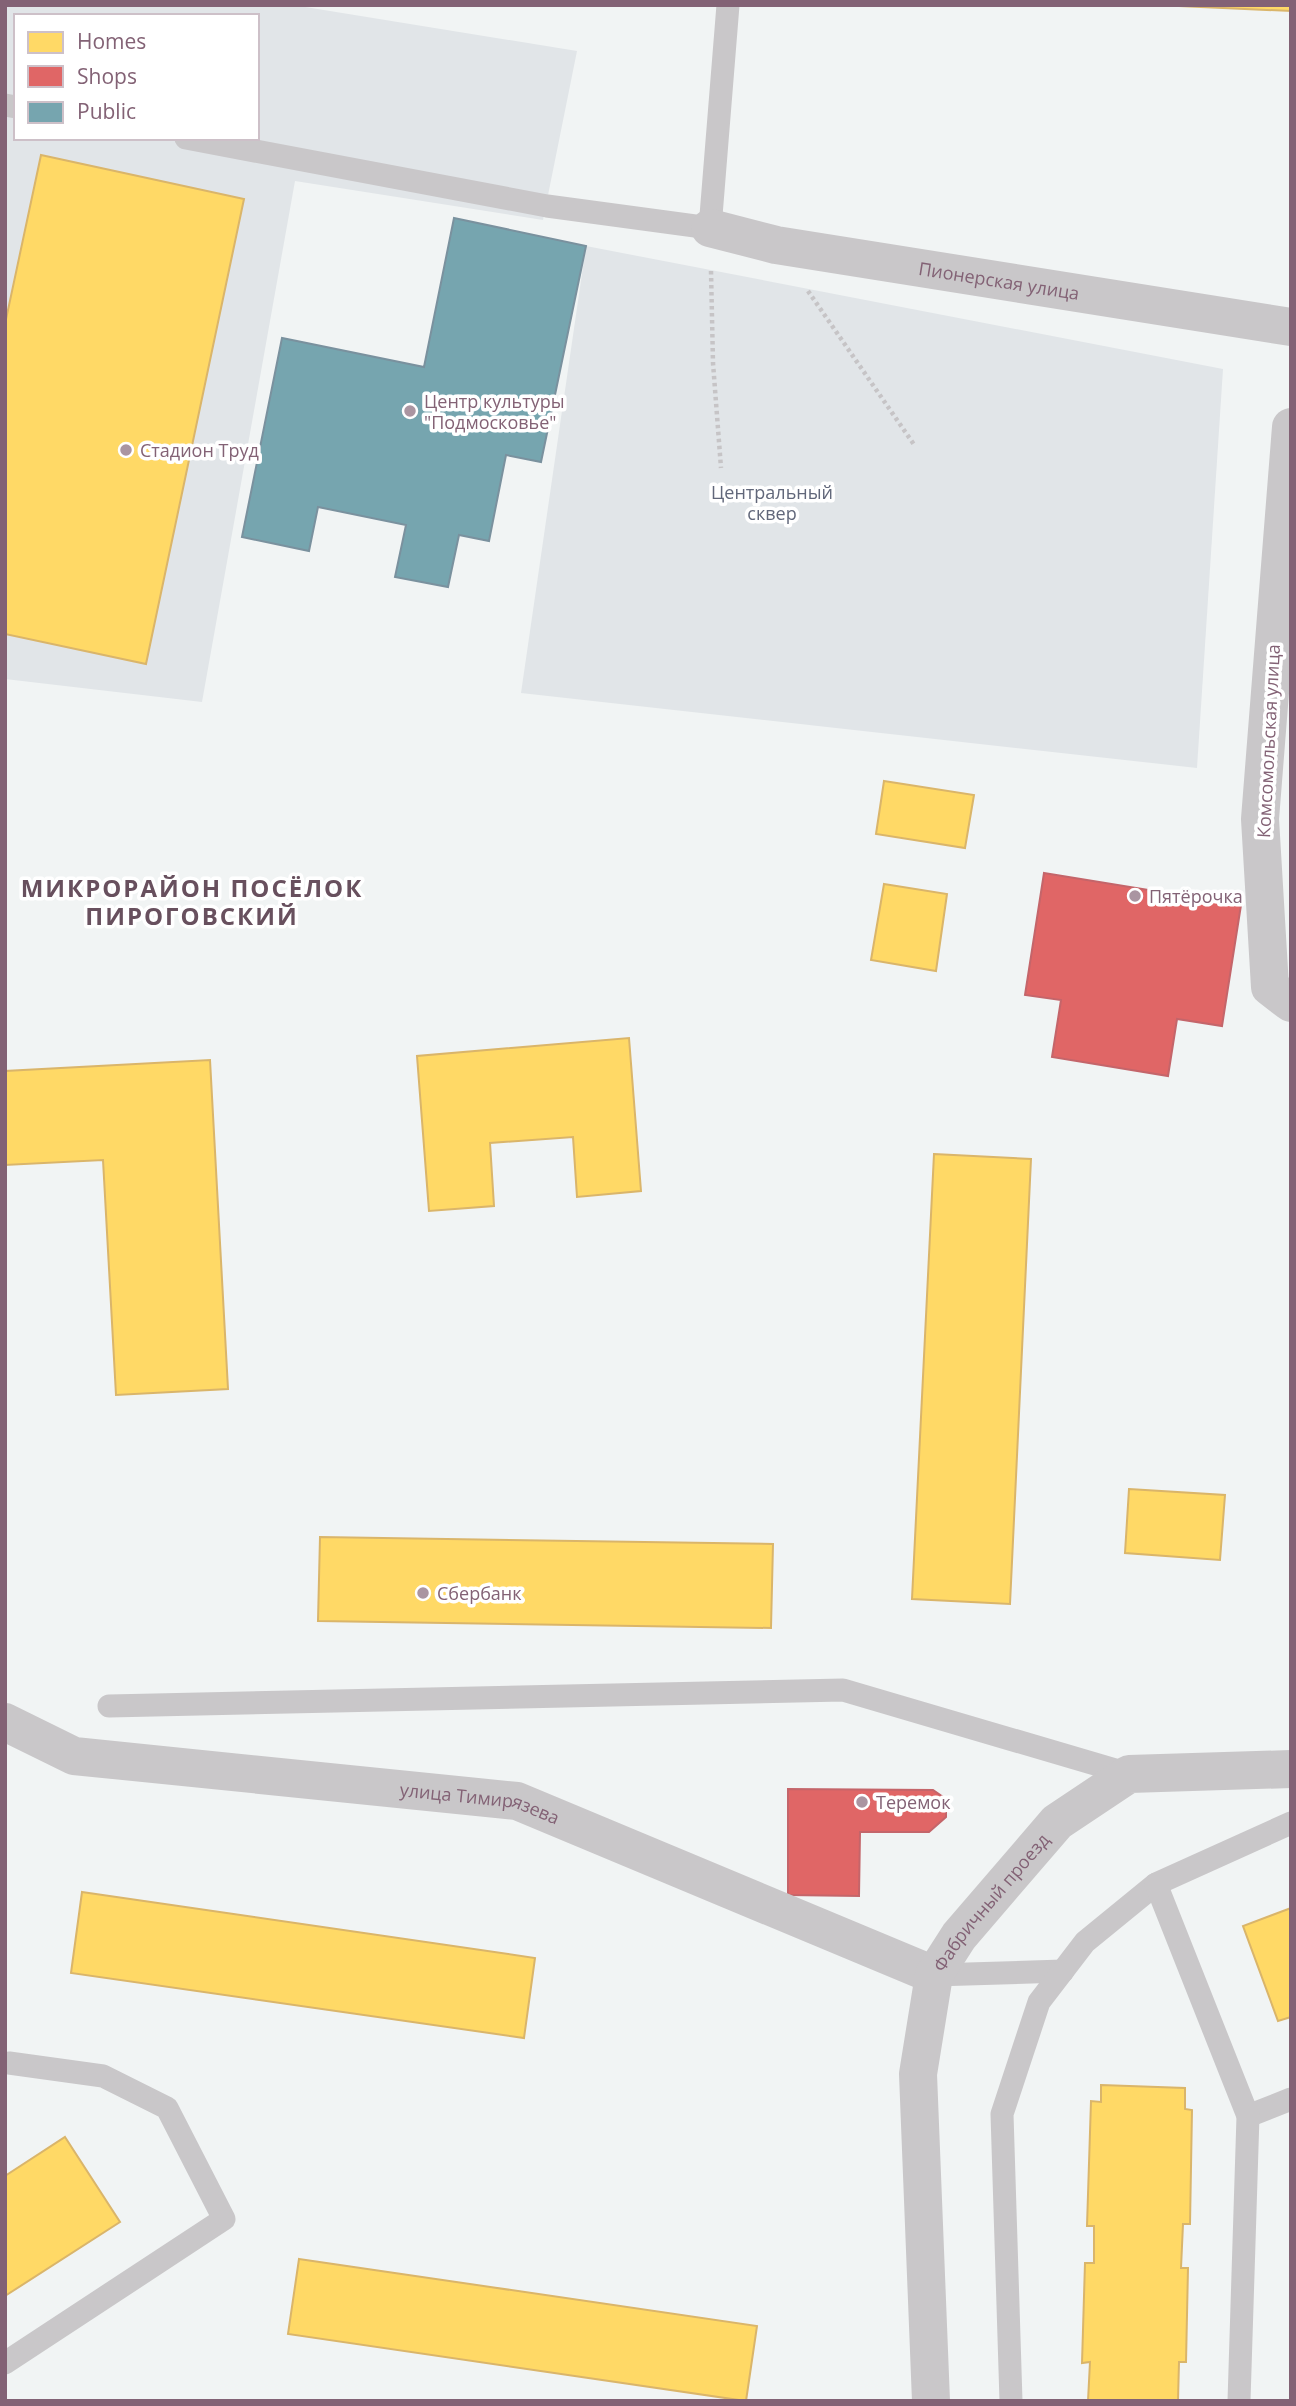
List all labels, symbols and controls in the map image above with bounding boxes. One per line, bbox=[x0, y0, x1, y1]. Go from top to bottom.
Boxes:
legend bbox=[14, 14, 259, 140]
text: Homes bbox=[77, 27, 146, 55]
text: Shops bbox=[77, 62, 137, 90]
text: Public bbox=[77, 97, 136, 125]
street label: Пионерская улица bbox=[917, 256, 1081, 305]
place label: Центр культуры "Подмосковье" bbox=[424, 389, 565, 434]
marker: Центр культуры "Подмосковье" bbox=[402, 403, 418, 419]
place label: Стадион Труд bbox=[140, 438, 259, 462]
marker: Стадион Труд bbox=[118, 442, 134, 458]
park label: Центральный сквер bbox=[711, 480, 833, 525]
street label: Комсомольская улица bbox=[1251, 643, 1285, 839]
district label: МИКРОРАЙОН ПОСЁЛОК ПИРОГОВСКИЙ bbox=[21, 871, 363, 932]
place label: Пятёрочка bbox=[1149, 884, 1243, 908]
marker: Пятёрочка bbox=[1127, 888, 1143, 904]
place label: Сбербанк bbox=[437, 1581, 522, 1605]
marker: Сбербанк bbox=[415, 1585, 431, 1601]
street label: улица Тимирязева bbox=[399, 1777, 563, 1830]
place label: Теремок bbox=[876, 1790, 951, 1814]
marker: Теремок bbox=[854, 1794, 870, 1810]
street label: Фабричный проезд bbox=[927, 1828, 1054, 1976]

